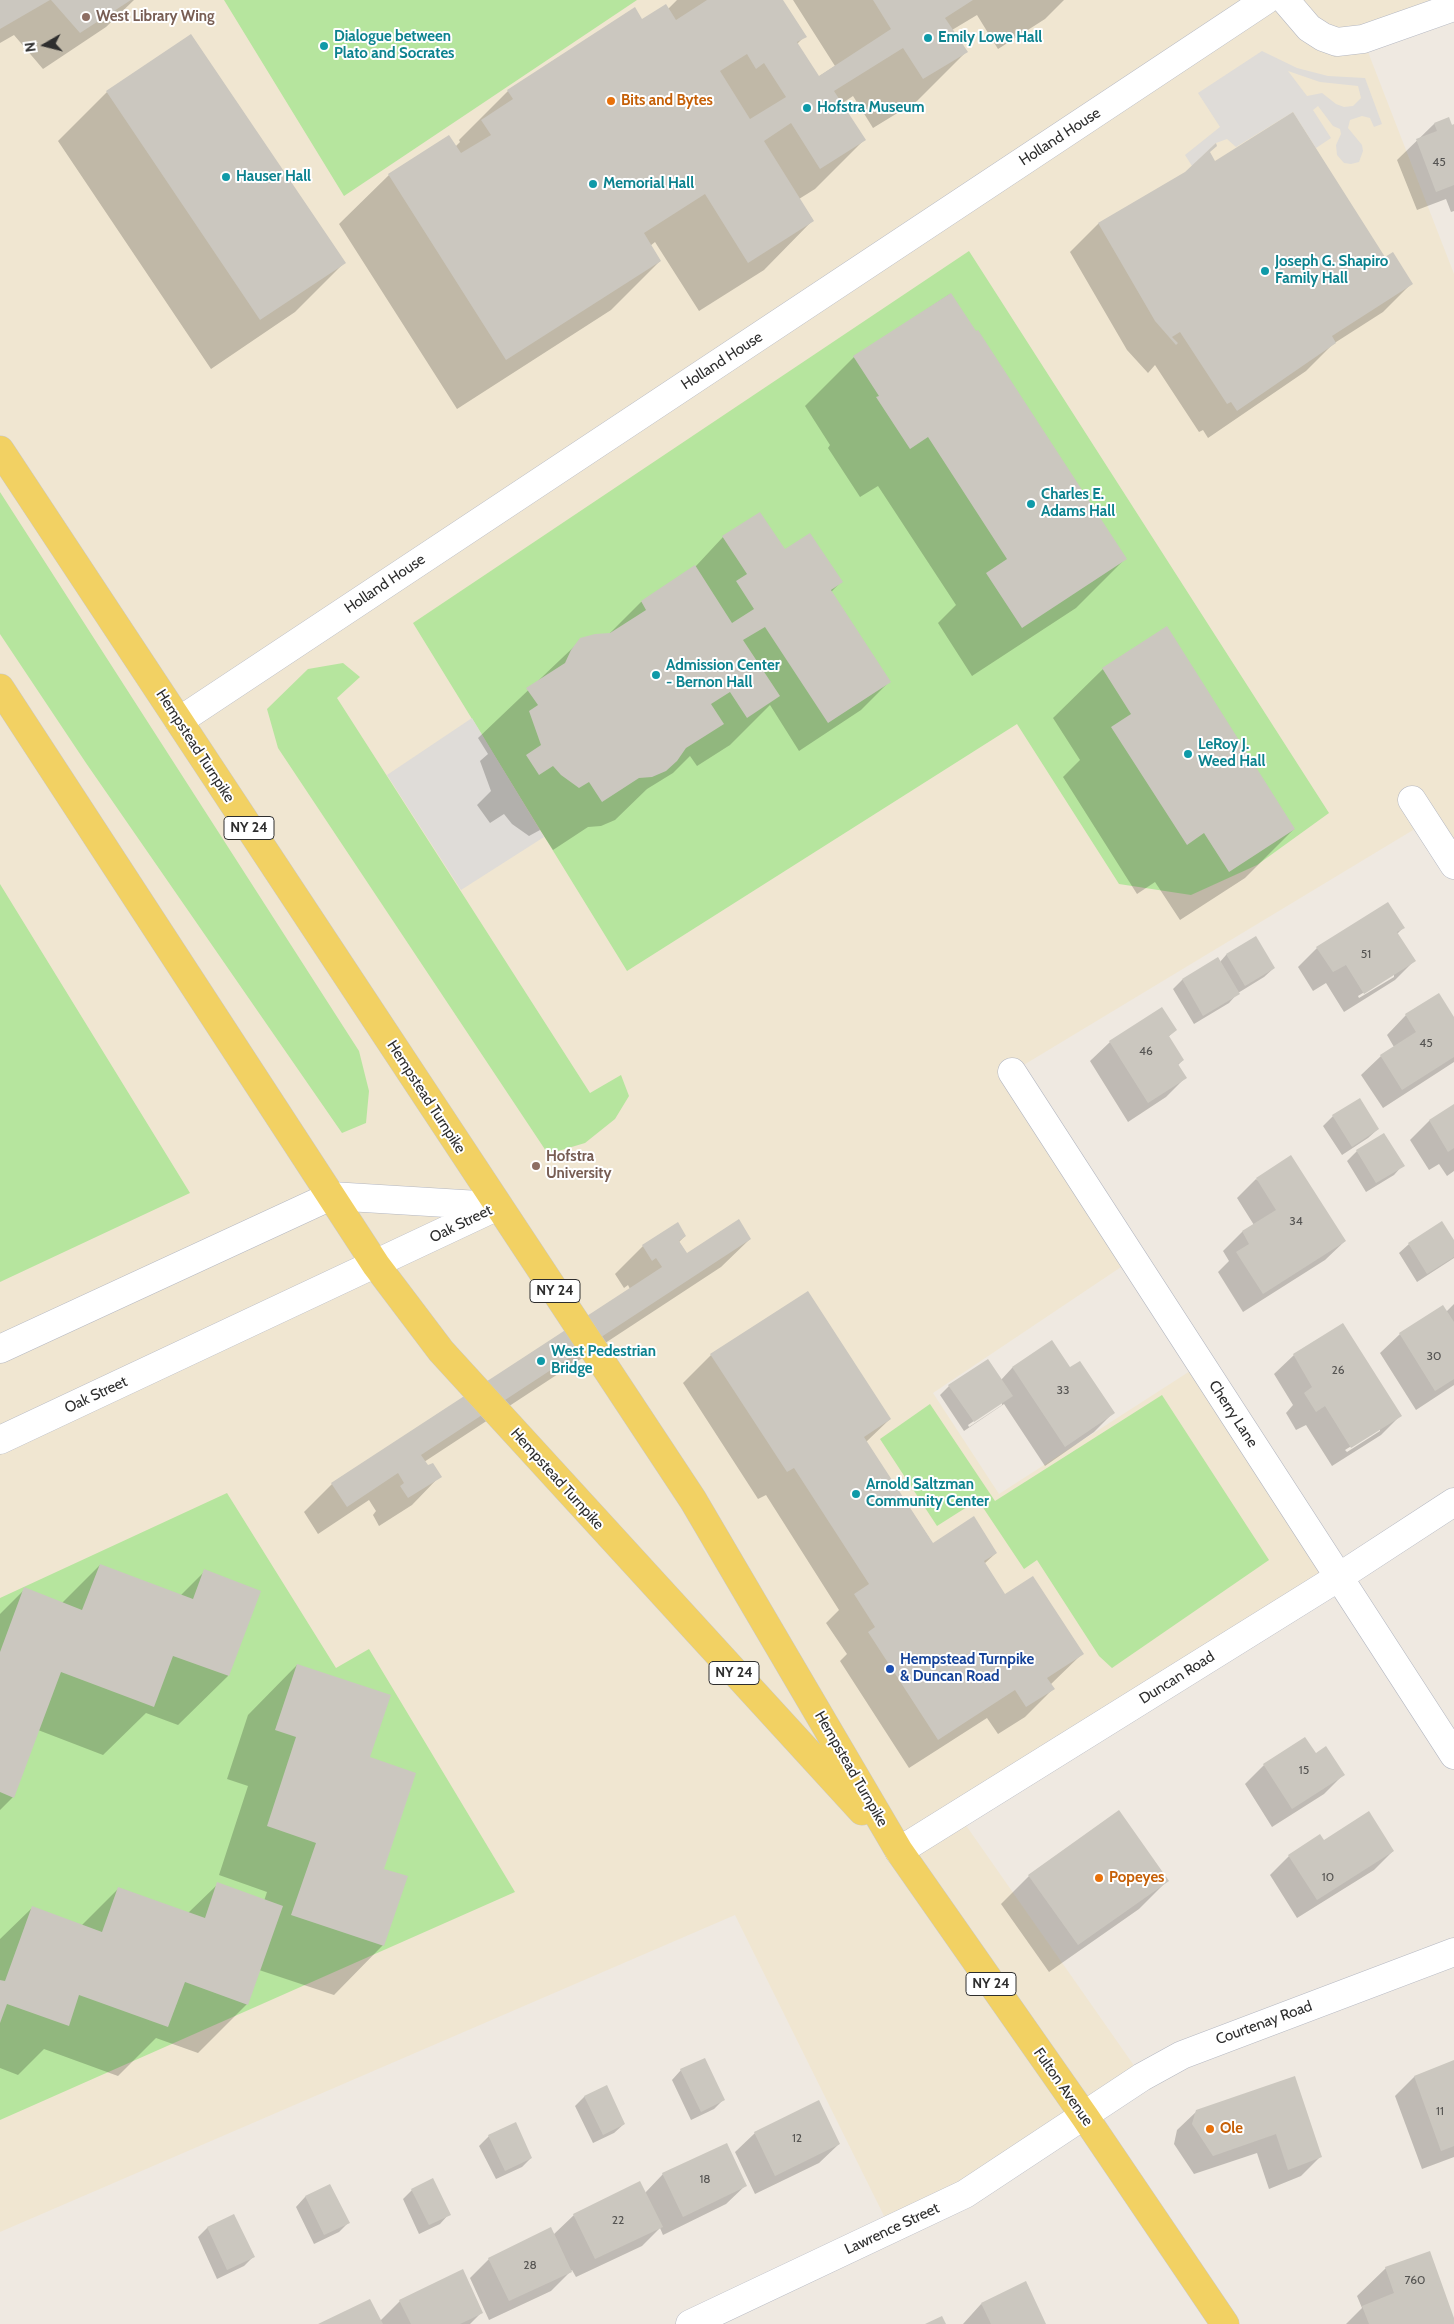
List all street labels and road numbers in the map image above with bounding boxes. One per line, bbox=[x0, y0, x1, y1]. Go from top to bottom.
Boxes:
street label: Holland House bbox=[1016, 104, 1104, 170]
street label: Holland House bbox=[678, 328, 766, 394]
street label: Holland House bbox=[341, 550, 429, 618]
street label: Hempstead Turnpike bbox=[152, 686, 238, 806]
road number: NY 24 bbox=[224, 816, 274, 840]
street label: Hempstead Turnpike bbox=[383, 1037, 469, 1157]
street label: Oak Street bbox=[427, 1201, 495, 1247]
road number: NY 24 bbox=[530, 1280, 580, 1302]
street label: Oak Street bbox=[62, 1373, 130, 1417]
street label: Cherry Lane bbox=[1205, 1377, 1261, 1451]
street label: Hempstead Turnpike bbox=[507, 1424, 607, 1534]
street label: Duncan Road bbox=[1136, 1648, 1218, 1708]
road number: NY 24 bbox=[709, 1662, 759, 1685]
street label: Hempstead Turnpike bbox=[811, 1708, 891, 1830]
road number: NY 24 bbox=[966, 1972, 1016, 1996]
street label: Courtenay Road bbox=[1213, 1997, 1315, 2049]
street label: Fulton Avenue bbox=[1029, 2045, 1097, 2129]
street label: Lawrence Street bbox=[842, 2199, 942, 2259]

